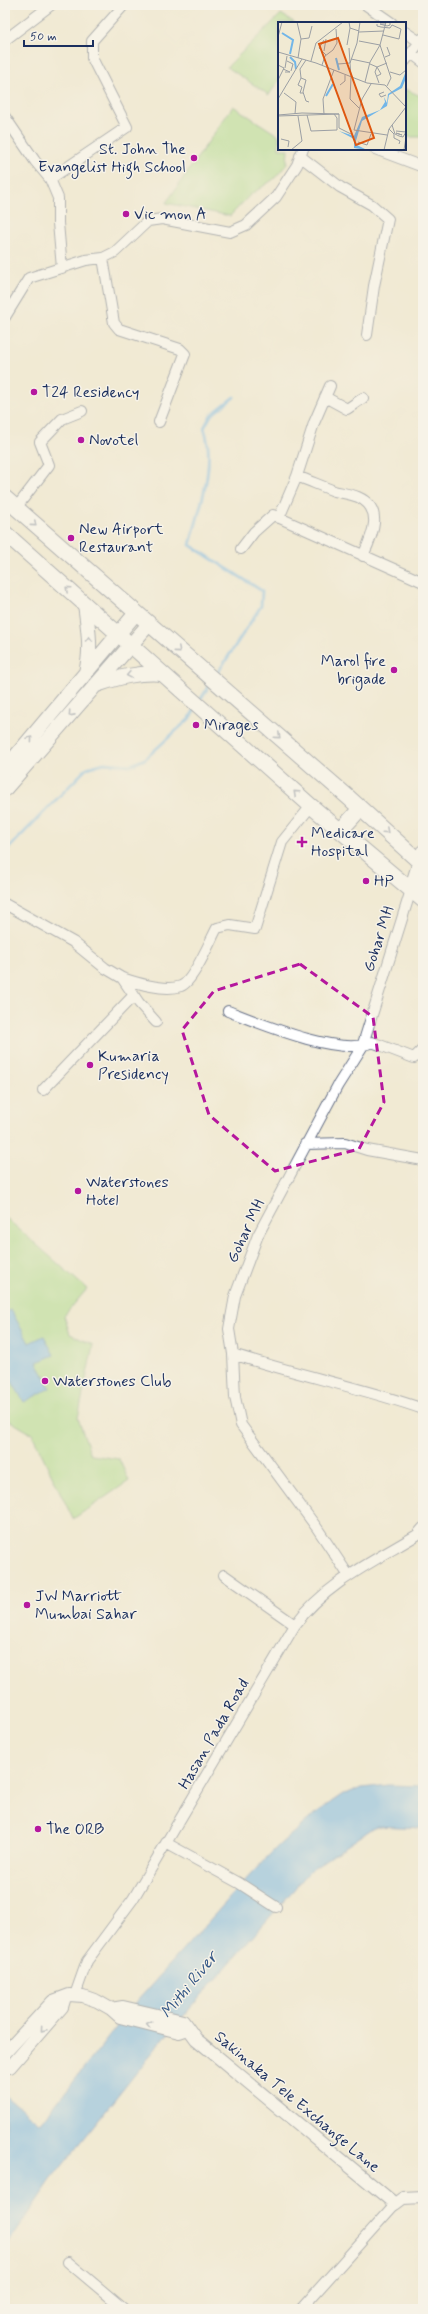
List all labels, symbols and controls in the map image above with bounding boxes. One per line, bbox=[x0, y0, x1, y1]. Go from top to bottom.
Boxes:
scale bar bbox=[24, 22, 93, 48]
inset map bbox=[278, 22, 406, 150]
text: 50 m bbox=[30, 29, 57, 45]
place label: St. John The Evangelist High School bbox=[38, 139, 186, 179]
marker: St. John The Evangelist High School bbox=[189, 153, 199, 163]
place label: Vic mon A bbox=[134, 204, 207, 225]
marker: Vic mon A bbox=[121, 209, 131, 219]
place label: T24 Residency bbox=[42, 382, 139, 403]
marker: T24 Residency bbox=[29, 387, 39, 397]
place label: Novotel bbox=[89, 430, 138, 451]
marker: Novotel bbox=[76, 435, 86, 445]
one-way arrow bbox=[30, 519, 37, 526]
place label: New Airport Restaurant bbox=[79, 519, 164, 558]
marker: New Airport Restaurant bbox=[66, 533, 76, 543]
one-way arrow bbox=[65, 587, 73, 594]
one-way arrow bbox=[84, 636, 93, 642]
one-way arrow bbox=[173, 645, 181, 652]
place label: Marol fire brigade bbox=[321, 651, 386, 691]
marker: Marol fire brigade bbox=[389, 665, 399, 675]
one-way arrow bbox=[126, 670, 132, 679]
one-way arrow bbox=[68, 709, 75, 717]
place label: Mirages bbox=[204, 715, 258, 737]
marker: Mirages bbox=[191, 720, 201, 730]
one-way arrow bbox=[273, 732, 281, 739]
one-way arrow bbox=[26, 737, 33, 744]
one-way arrow bbox=[293, 790, 301, 797]
place label: Medicare Hospital bbox=[311, 823, 375, 862]
one-way arrow bbox=[381, 827, 389, 834]
marker: Medicare Hospital bbox=[296, 836, 308, 848]
place label: HP bbox=[374, 871, 394, 892]
marker: HP bbox=[361, 876, 371, 886]
street label: Gohar MH bbox=[359, 903, 400, 975]
place label: Kumaria Presidency bbox=[98, 1046, 169, 1085]
marker: Kumaria Presidency bbox=[85, 1060, 95, 1070]
place label: Waterstones Hotel bbox=[86, 1172, 169, 1211]
marker: Waterstones Hotel bbox=[73, 1186, 83, 1196]
street label: Gohar MH bbox=[222, 1196, 270, 1266]
place label: Waterstones Club bbox=[53, 1371, 171, 1392]
marker: Waterstones Club bbox=[40, 1376, 50, 1386]
place label: JW Marriott Mumbai Sahar bbox=[35, 1586, 137, 1625]
marker: JW Marriott Mumbai Sahar bbox=[22, 1600, 32, 1610]
street label: Hasan Pada Road bbox=[174, 1675, 254, 1793]
place label: The ORB bbox=[46, 1819, 104, 1840]
marker: The ORB bbox=[33, 1824, 43, 1834]
water label: Mithi River bbox=[155, 1945, 225, 2023]
one-way arrow bbox=[146, 2021, 153, 2029]
one-way arrow bbox=[40, 2024, 47, 2031]
street label: Sakinaka Tele Exchange Lane bbox=[209, 2026, 384, 2178]

